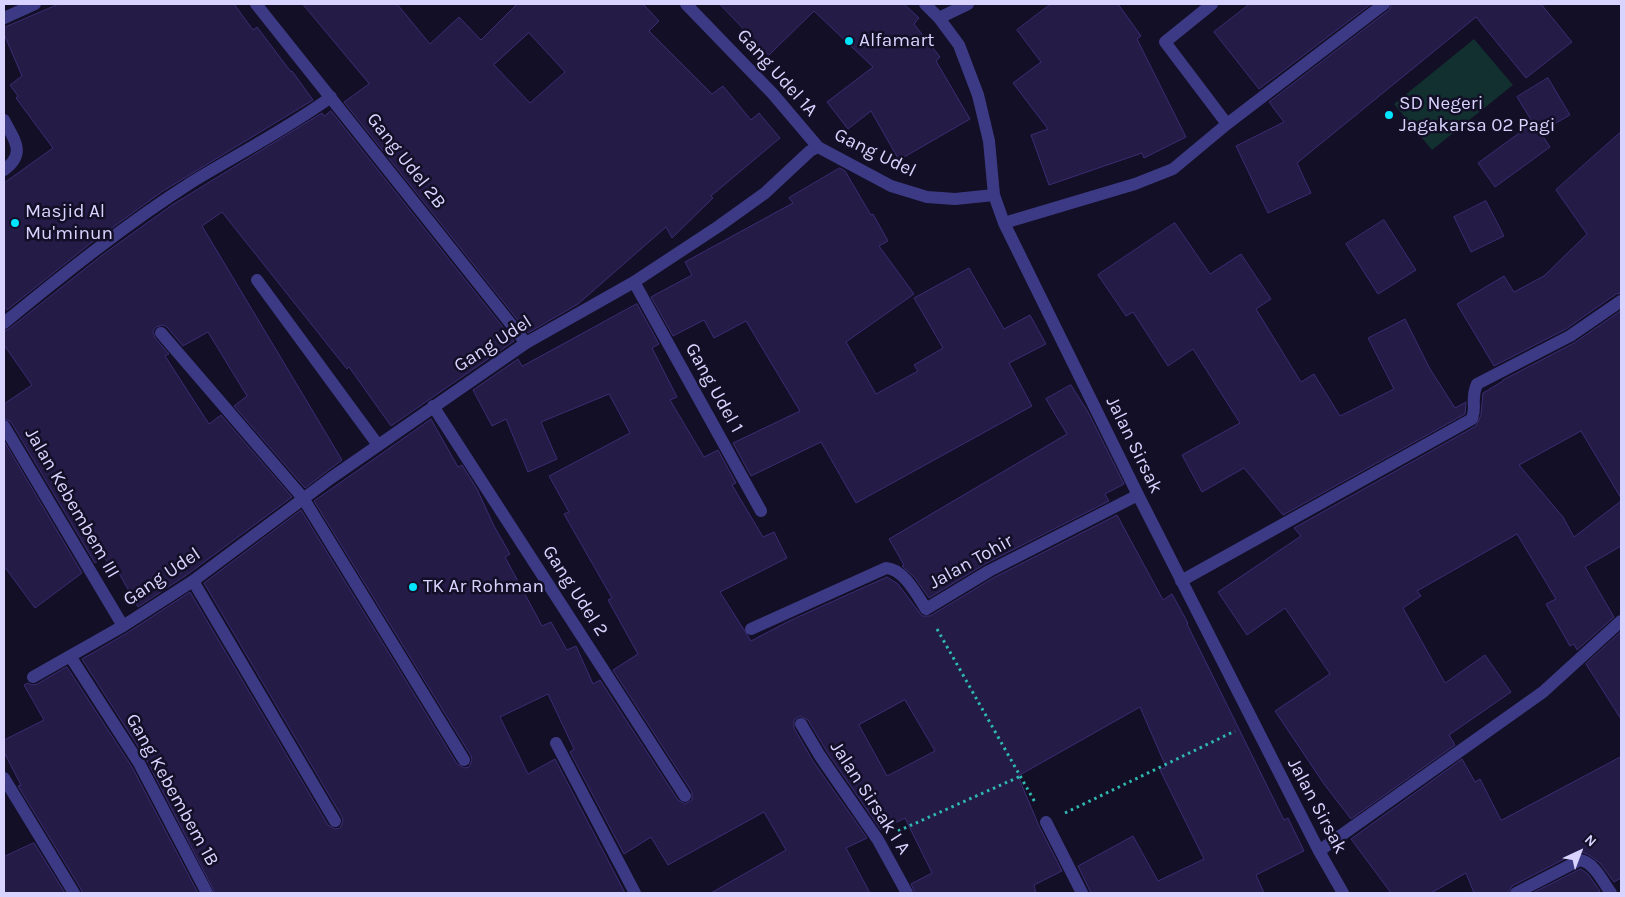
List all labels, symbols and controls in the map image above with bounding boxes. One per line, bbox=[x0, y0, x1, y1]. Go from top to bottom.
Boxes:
street label: Gang Udel 1A bbox=[732, 25, 822, 121]
place label: Alfamart bbox=[859, 30, 934, 52]
marker: Alfamart bbox=[843, 35, 855, 47]
place label: SD Negeri Jagakarsa 02 Pagi bbox=[1399, 93, 1555, 137]
street label: Gang Udel 2B bbox=[361, 108, 451, 214]
marker: SD Negeri Jagakarsa 02 Pagi bbox=[1383, 109, 1395, 121]
street label: Gang Udel bbox=[830, 123, 920, 183]
place label: Masjid Al Mu'minun bbox=[25, 201, 113, 245]
marker: Masjid Al Mu'minun bbox=[9, 217, 21, 229]
street label: Gang Udel bbox=[450, 310, 536, 378]
street label: Gang Udel 1 bbox=[680, 339, 748, 437]
street label: Jalan Sirsak bbox=[1101, 393, 1167, 497]
street label: Jalan Kebembem III bbox=[20, 424, 124, 582]
street label: Jalan Tohir bbox=[925, 530, 1017, 594]
street label: Gang Udel 2 bbox=[537, 541, 613, 641]
street label: Gang Udel bbox=[119, 543, 205, 611]
place label: TK Ar Rohman bbox=[423, 576, 544, 598]
marker: TK Ar Rohman bbox=[407, 581, 419, 593]
street label: Gang Kebembem 1B bbox=[121, 710, 223, 870]
street label: Jalan Sirsak I A bbox=[825, 737, 915, 859]
street label: Jalan Sirsak bbox=[1282, 754, 1352, 858]
north arrow bbox=[1555, 827, 1605, 877]
text: N bbox=[1581, 831, 1600, 850]

